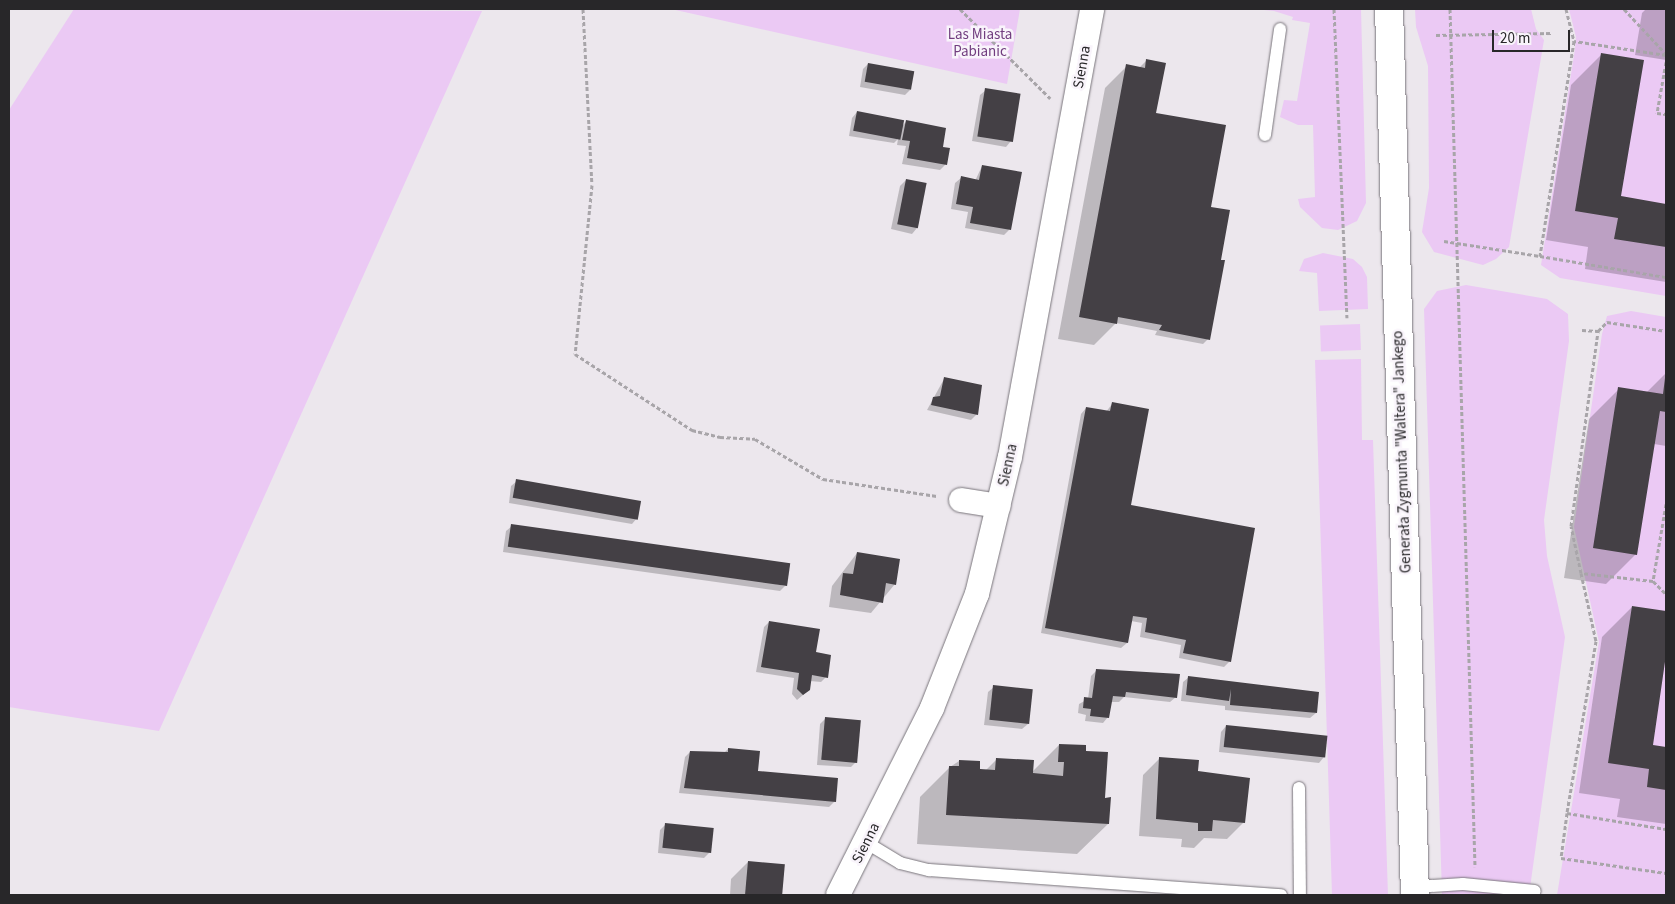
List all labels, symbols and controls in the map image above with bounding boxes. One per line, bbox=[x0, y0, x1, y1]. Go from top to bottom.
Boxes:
scale bar bbox=[1495, 20, 1572, 52]
park label: Las Miasta Pabianic bbox=[948, 25, 1012, 60]
text: 20 m bbox=[1500, 28, 1530, 49]
street label: Sienna bbox=[1069, 44, 1095, 90]
street label: Generała Zygmunta "Waltera" Jankego bbox=[1389, 330, 1415, 574]
street label: Sienna bbox=[995, 442, 1021, 488]
street label: Sienna bbox=[848, 820, 884, 866]

